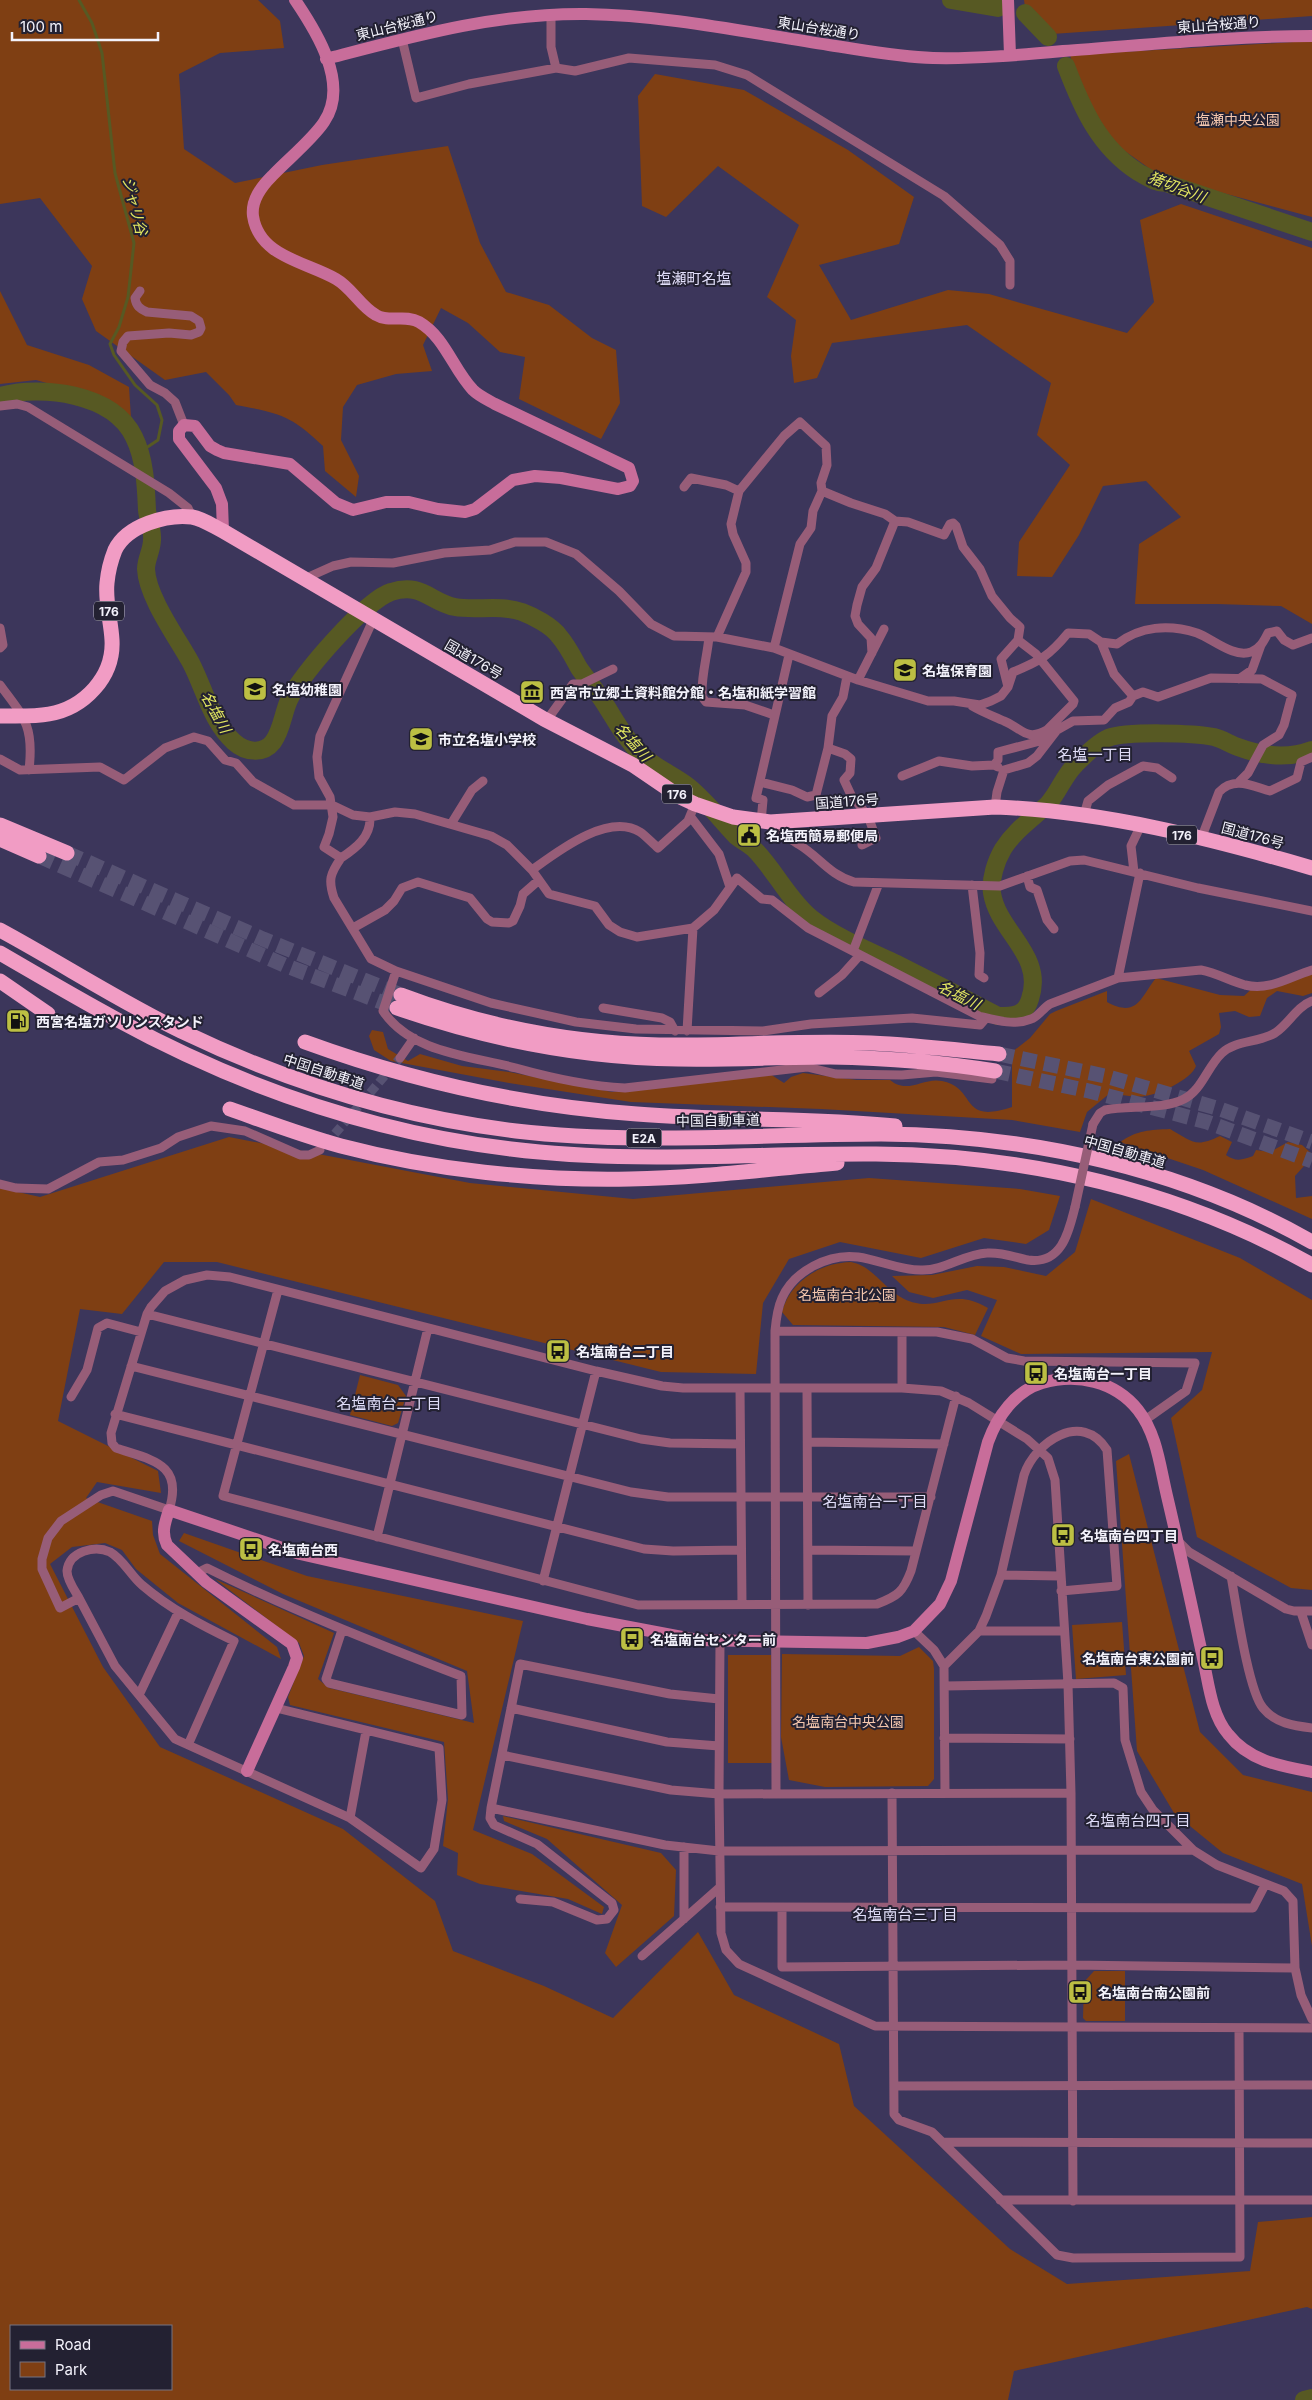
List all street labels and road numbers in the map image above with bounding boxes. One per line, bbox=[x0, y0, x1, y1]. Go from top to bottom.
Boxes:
street label: 東山台桜通り bbox=[354, 7, 440, 43]
street label: 東山台桜通り bbox=[776, 13, 862, 43]
street label: 東山台桜通り bbox=[1177, 13, 1261, 35]
road number: 176 bbox=[94, 602, 124, 620]
street label: 国道176号 bbox=[442, 636, 506, 682]
road number: 176 bbox=[662, 784, 692, 804]
street label: 国道176号 bbox=[814, 790, 880, 812]
street label: 国道176号 bbox=[1220, 818, 1286, 852]
road number: 176 bbox=[1167, 826, 1197, 844]
street label: 中国自動車道 bbox=[281, 1050, 367, 1092]
street label: 中国自動車道 bbox=[676, 1111, 760, 1129]
road number: E2A bbox=[626, 1128, 662, 1148]
street label: 中国自動車道 bbox=[1082, 1131, 1168, 1171]

